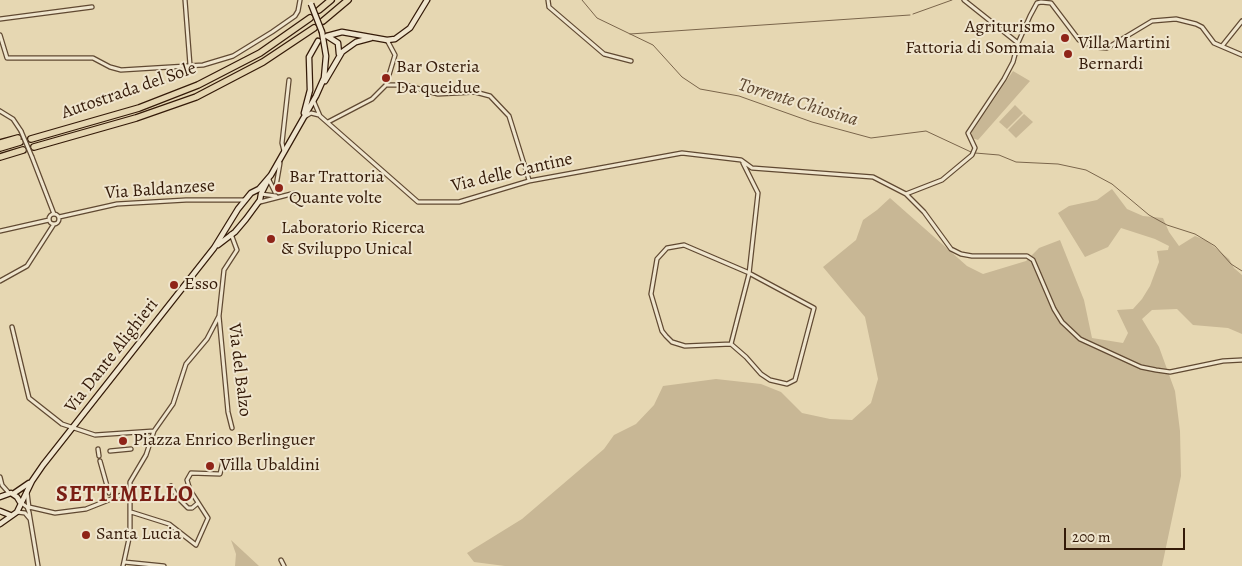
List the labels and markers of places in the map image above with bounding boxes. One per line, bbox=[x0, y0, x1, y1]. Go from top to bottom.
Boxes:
place label: Agriturismo Fattoria di Sommaia bbox=[905, 17, 1055, 59]
marker: Agriturismo Fattoria di Sommaia bbox=[1059, 32, 1071, 44]
place label: Villa Martini Bernardi bbox=[1078, 33, 1170, 76]
marker: Villa Martini Bernardi bbox=[1062, 48, 1074, 60]
place label: Bar Osteria Da queidue bbox=[396, 57, 480, 100]
marker: Bar Osteria Da queidue bbox=[380, 72, 392, 84]
place label: Bar Trattoria Quante volte bbox=[289, 167, 384, 210]
marker: Bar Trattoria Quante volte bbox=[273, 182, 285, 194]
place label: Laboratorio Ricerca & Sviluppo Unical bbox=[281, 218, 425, 260]
marker: Laboratorio Ricerca & Sviluppo Unical bbox=[265, 233, 277, 245]
place label: Esso bbox=[184, 274, 218, 296]
marker: Esso bbox=[168, 279, 180, 291]
place label: Piazza Enrico Berlinguer bbox=[133, 430, 315, 452]
marker: Piazza Enrico Berlinguer bbox=[117, 435, 129, 447]
place label: Villa Ubaldini bbox=[220, 455, 320, 477]
marker: Villa Ubaldini bbox=[204, 460, 216, 472]
place label: Santa Lucia bbox=[96, 524, 181, 546]
marker: Santa Lucia bbox=[80, 529, 92, 541]

